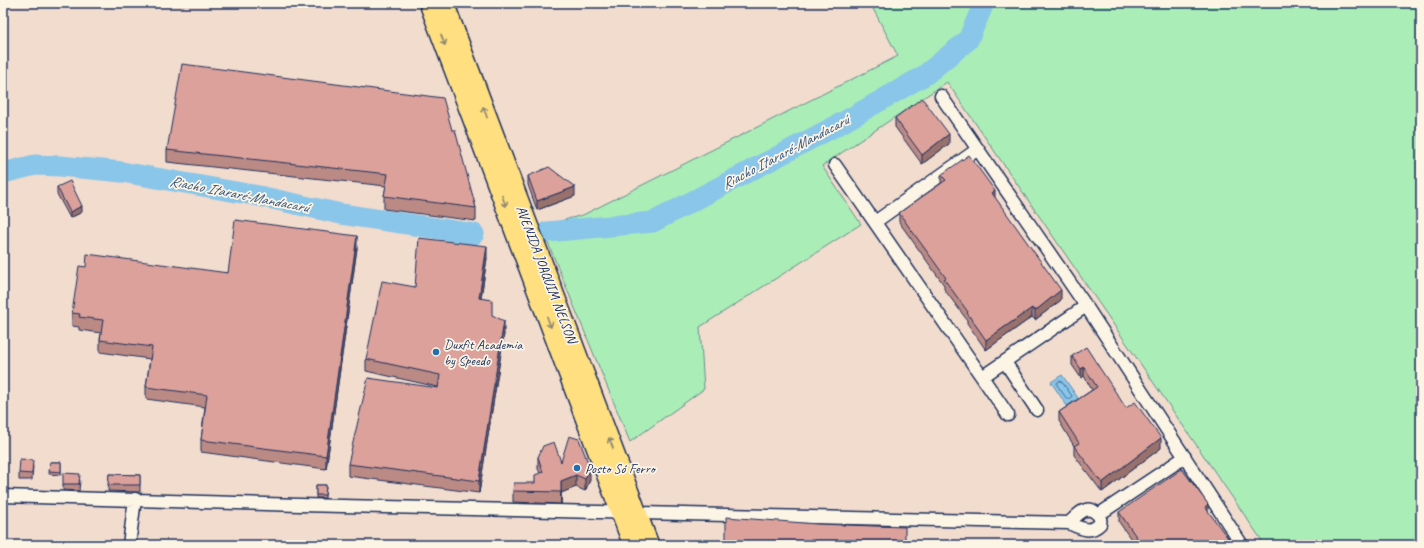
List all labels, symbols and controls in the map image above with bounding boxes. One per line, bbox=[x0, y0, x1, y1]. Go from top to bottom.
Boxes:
one-way arrow bbox=[440, 33, 448, 45]
one-way arrow bbox=[480, 107, 488, 119]
water label: Riacho Itararé-Mandacarú bbox=[719, 109, 855, 194]
water label: Riacho Itararé-Mandacarú bbox=[168, 172, 313, 218]
one-way arrow bbox=[500, 194, 508, 206]
street label: AVENIDA JOAQUIM NELSON bbox=[512, 203, 582, 348]
one-way arrow bbox=[546, 316, 554, 328]
place label: Duxfit Academia by Speedo bbox=[444, 336, 523, 369]
marker: Duxfit Academia by Speedo bbox=[431, 347, 441, 357]
one-way arrow bbox=[606, 438, 614, 450]
place label: Posto Só Ferro bbox=[585, 460, 657, 477]
marker: Posto Só Ferro bbox=[572, 463, 582, 473]

